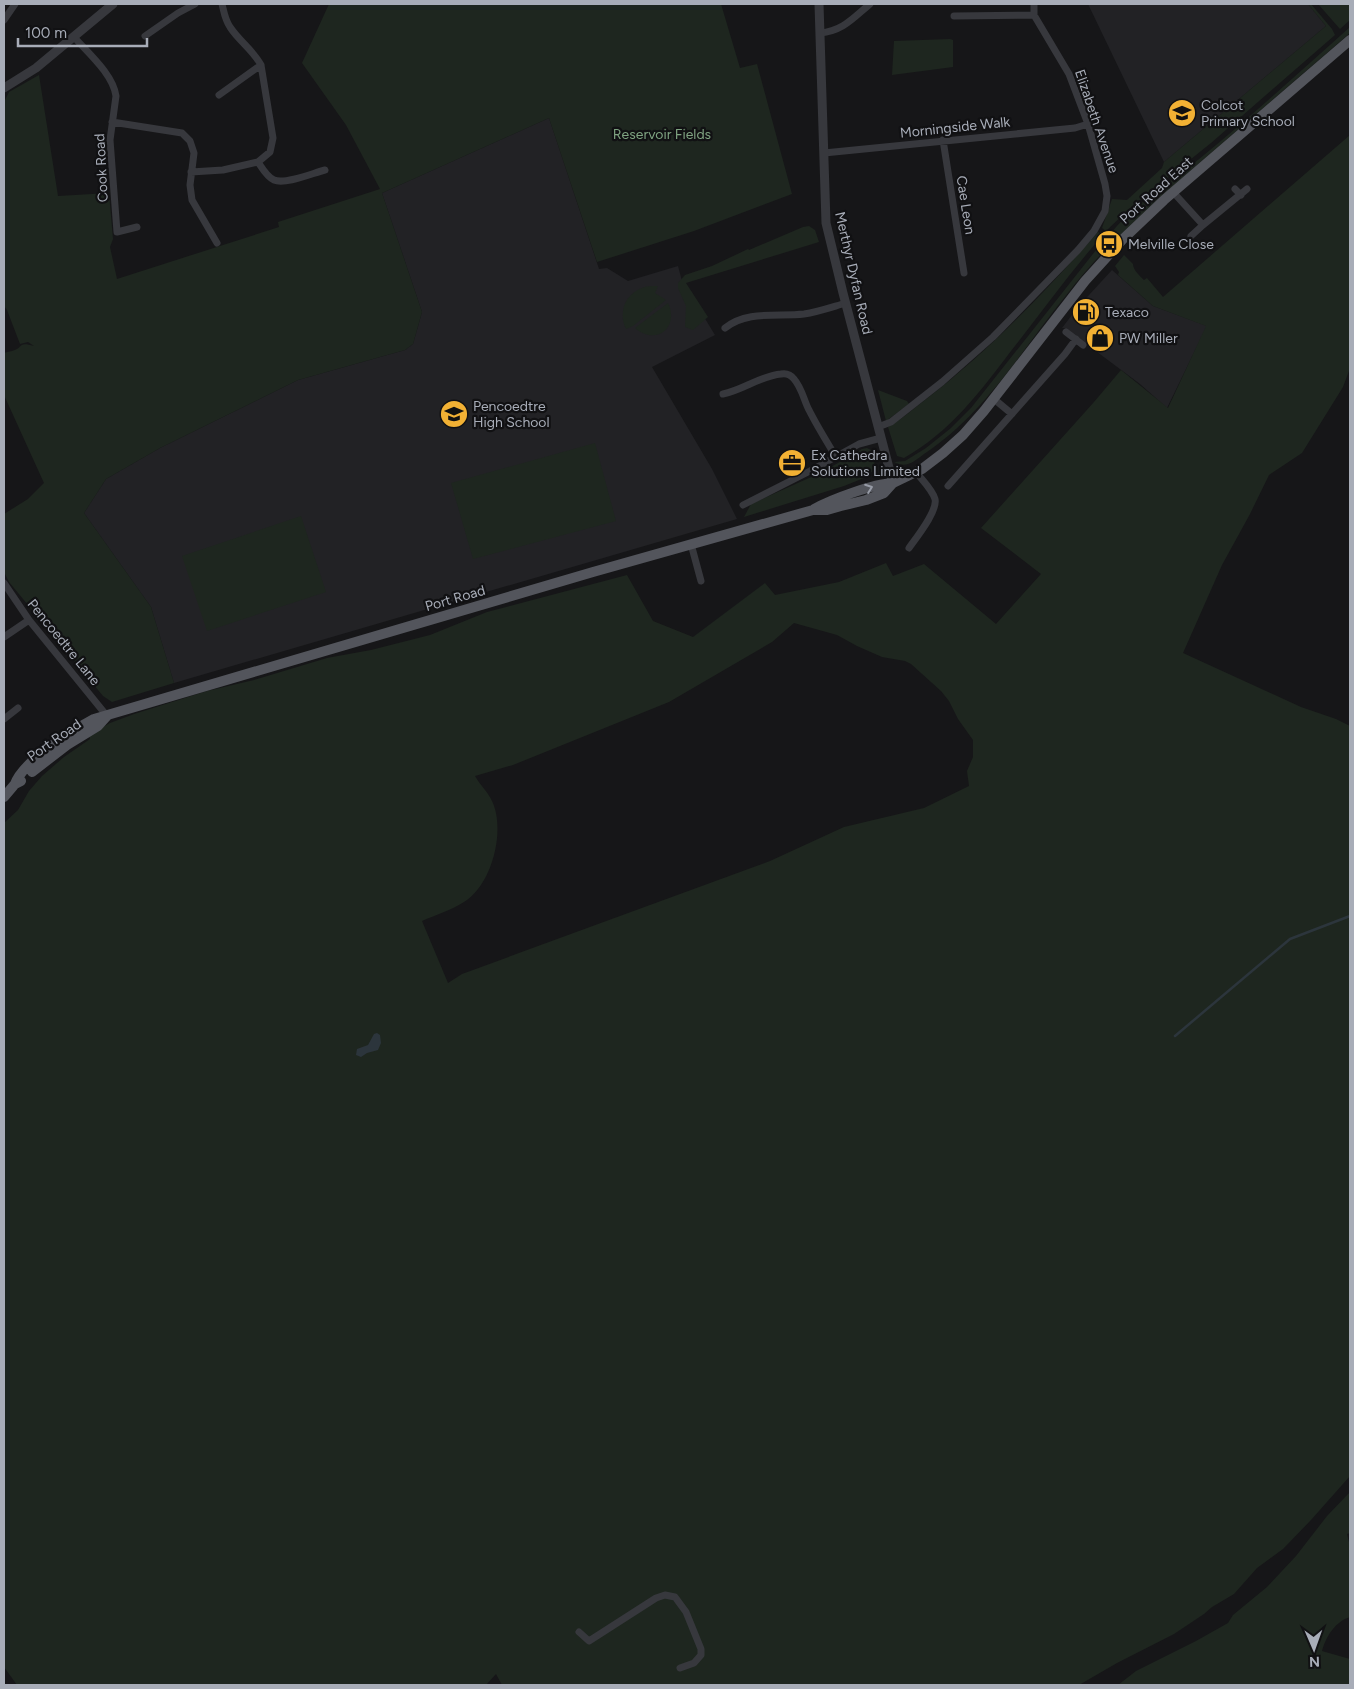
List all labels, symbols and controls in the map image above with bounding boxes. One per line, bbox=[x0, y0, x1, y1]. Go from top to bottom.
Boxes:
scale bar bbox=[18, 15, 146, 47]
text: 100 m bbox=[25, 24, 67, 42]
street label: Elizabeth Avenue bbox=[1071, 67, 1122, 176]
place label: Colcot Primary School bbox=[1201, 97, 1295, 130]
school or university icon: Colcot Primary School bbox=[1167, 98, 1197, 128]
street label: Morningside Walk bbox=[899, 113, 1011, 142]
park label: Reservoir Fields bbox=[613, 126, 711, 143]
street label: Cook Road bbox=[91, 133, 112, 203]
street label: Port Road East bbox=[1116, 153, 1196, 228]
street label: Cae Leon bbox=[952, 175, 979, 236]
street label: Merthyr Dyfan Road bbox=[831, 210, 876, 336]
bus stop icon: Melville Close bbox=[1094, 229, 1124, 259]
place label: Melville Close bbox=[1128, 236, 1214, 253]
fuel station icon: Texaco bbox=[1071, 297, 1101, 327]
place label: Texaco bbox=[1105, 304, 1149, 321]
shop icon: PW Miller bbox=[1085, 323, 1115, 353]
place label: PW Miller bbox=[1119, 330, 1178, 347]
place label: Pencoedtre High School bbox=[473, 398, 550, 431]
school or university icon: Pencoedtre High School bbox=[439, 399, 469, 429]
place label: Ex Cathedra Solutions Limited bbox=[811, 447, 920, 480]
office icon: Ex Cathedra Solutions Limited bbox=[777, 448, 807, 478]
one-way arrow bbox=[864, 484, 872, 494]
street label: Port Road bbox=[423, 582, 487, 615]
street label: Pencoedtre Lane bbox=[24, 596, 104, 689]
street label: Port Road bbox=[24, 716, 84, 765]
north arrow bbox=[1289, 1624, 1339, 1674]
text: N bbox=[1309, 1653, 1320, 1670]

